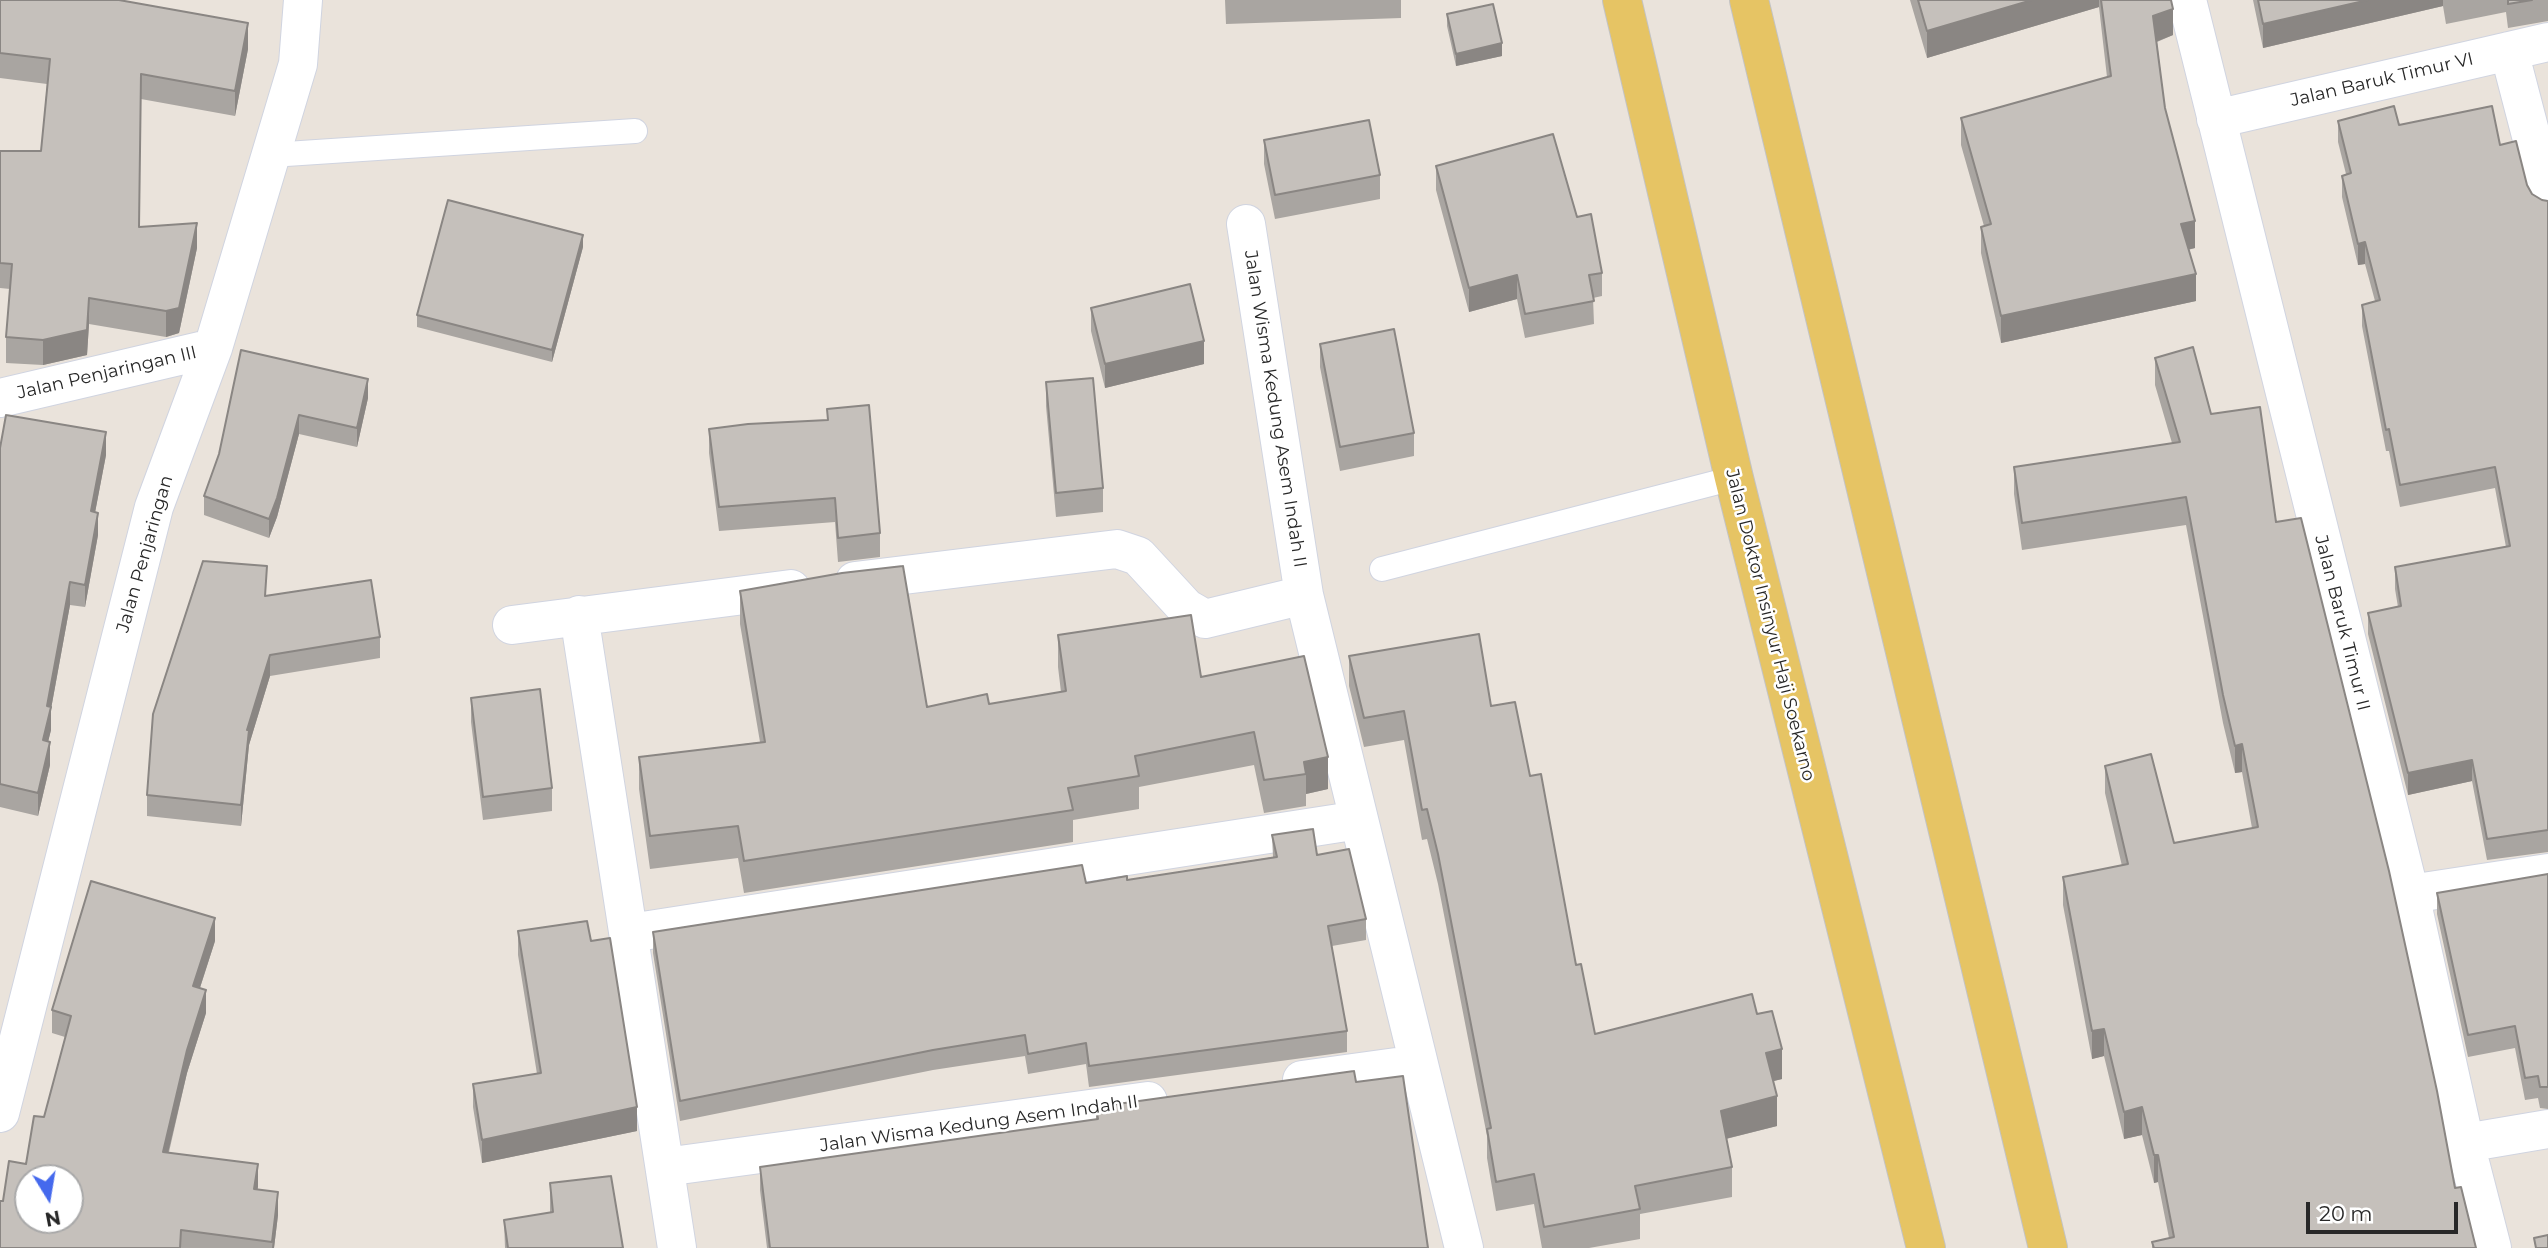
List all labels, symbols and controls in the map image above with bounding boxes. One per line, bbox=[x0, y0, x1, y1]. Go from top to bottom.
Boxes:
street label: Jalan Baruk Timur VI bbox=[2288, 48, 2476, 112]
street label: Jalan Wisma Kedung Asem Indah II bbox=[1239, 249, 1311, 569]
street label: Jalan Penjaringan III bbox=[15, 342, 199, 404]
street label: Jalan Doktor Insinyur Haji Soekarno bbox=[1721, 467, 1819, 783]
street label: Jalan Penjaringan bbox=[112, 473, 178, 635]
street label: Jalan Baruk Timur II bbox=[2310, 533, 2374, 713]
street label: Jalan Wisma Kedung Asem Indah II bbox=[819, 1091, 1139, 1157]
north arrow bbox=[14, 1164, 84, 1234]
scale bar bbox=[2310, 1188, 2462, 1232]
text: 20 m bbox=[2319, 1201, 2373, 1226]
text: N bbox=[43, 1205, 62, 1231]

